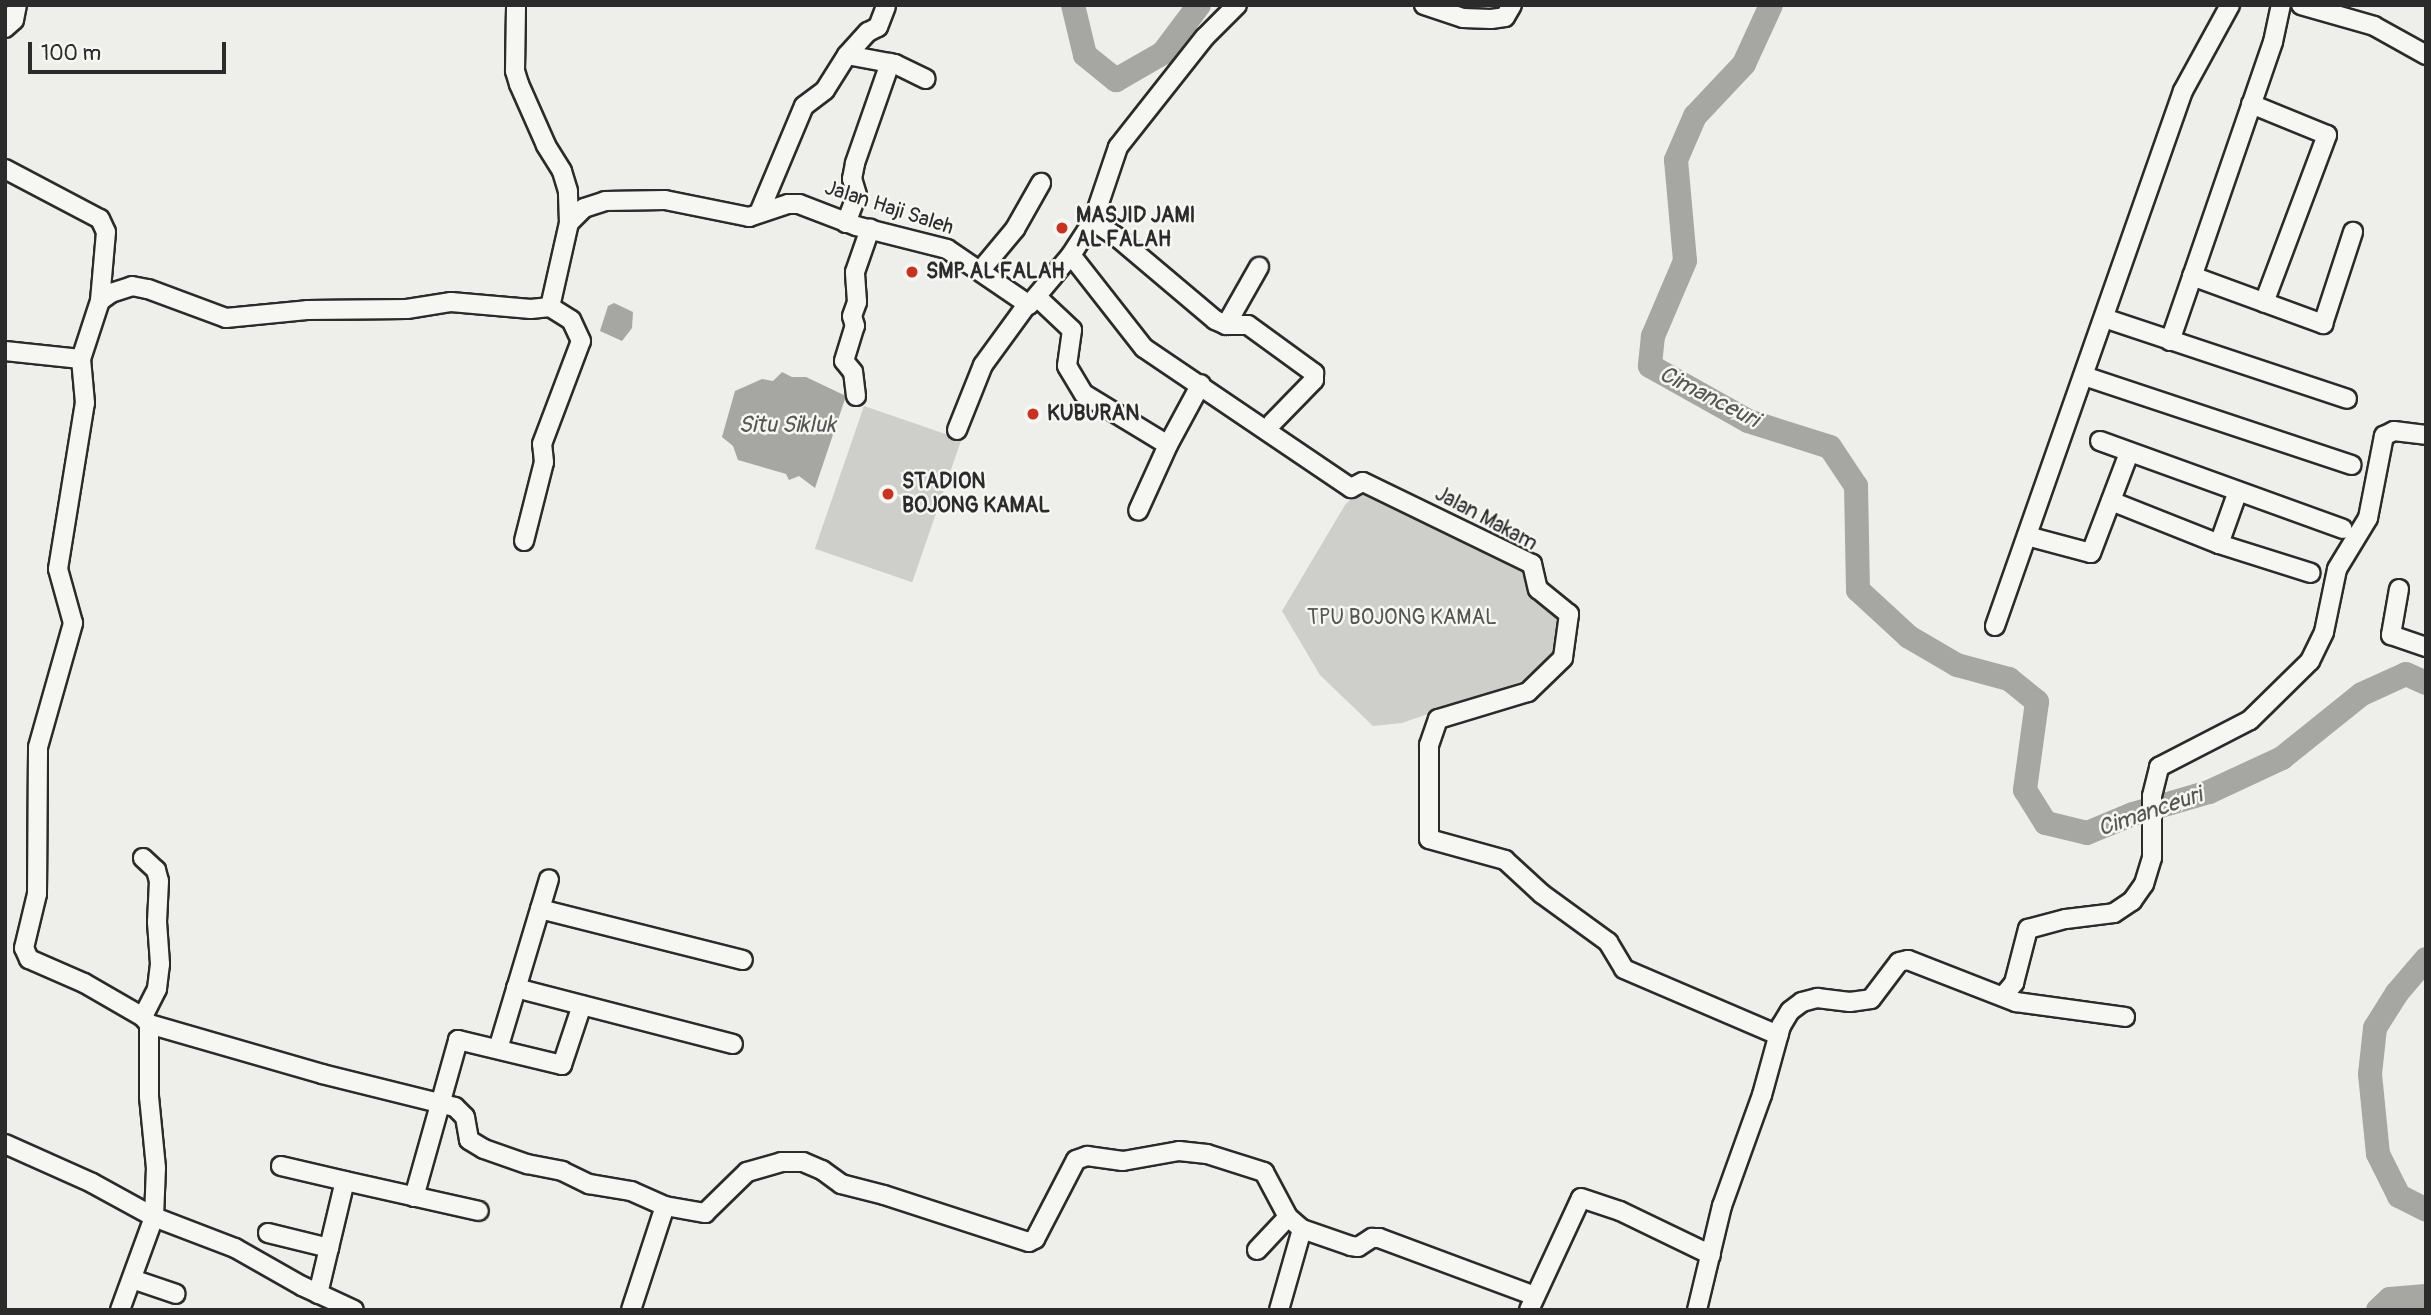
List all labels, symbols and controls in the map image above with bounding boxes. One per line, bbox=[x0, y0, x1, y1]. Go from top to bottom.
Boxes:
scale bar bbox=[32, 28, 229, 72]
text: 100 m bbox=[41, 40, 101, 67]
street label: Jalan Haji Saleh bbox=[821, 175, 957, 241]
place label: MASJID JAMI AL FALAH bbox=[1076, 203, 1195, 253]
marker: MASJID JAMI AL FALAH bbox=[1054, 220, 1070, 236]
place label: SMP AL FALAH bbox=[926, 259, 1065, 285]
marker: SMP AL FALAH bbox=[904, 264, 920, 280]
water label: Cimanceuri bbox=[1655, 360, 1763, 434]
place label: KUBURAN bbox=[1047, 401, 1139, 427]
marker: KUBURAN bbox=[1025, 406, 1041, 422]
water label: Situ Sikluk bbox=[738, 411, 836, 439]
place label: STADION BOJONG KAMAL bbox=[902, 469, 1050, 519]
street label: Jalan Makam bbox=[1430, 481, 1542, 557]
marker: STADION BOJONG KAMAL bbox=[880, 486, 896, 502]
park label: TPU BOJONG KAMAL bbox=[1307, 605, 1497, 631]
water label: Cimanceuri bbox=[2094, 781, 2206, 843]

